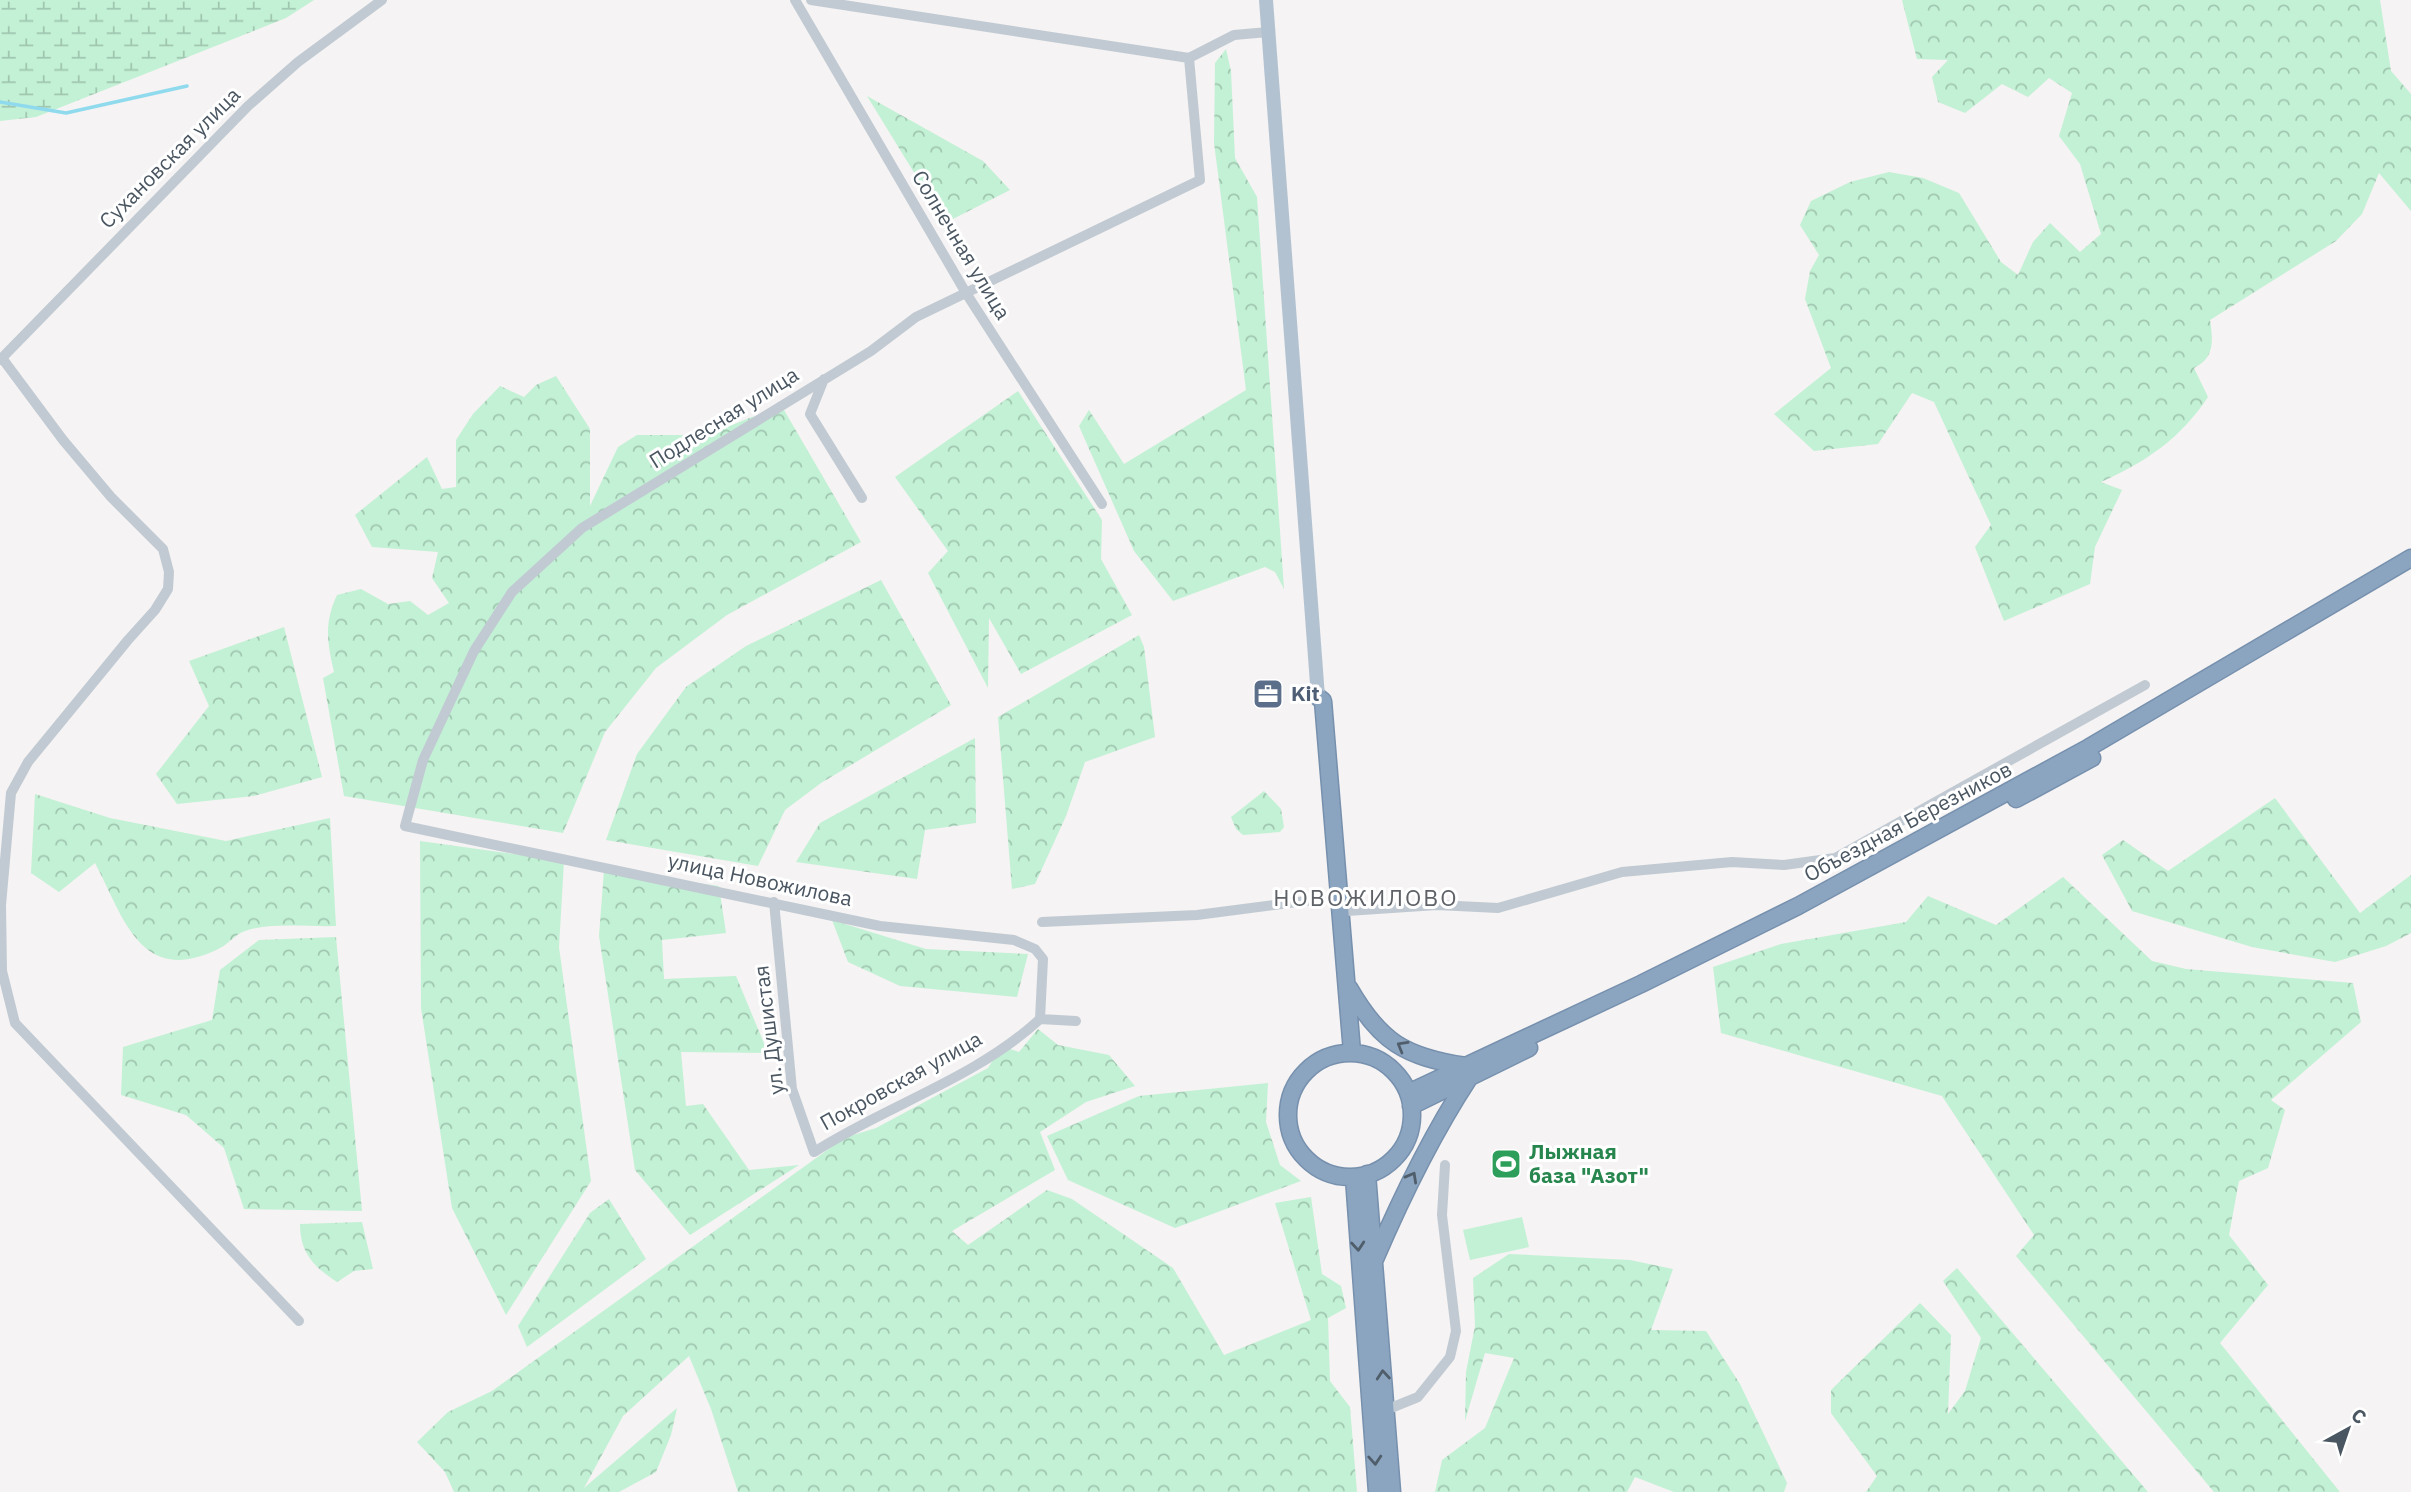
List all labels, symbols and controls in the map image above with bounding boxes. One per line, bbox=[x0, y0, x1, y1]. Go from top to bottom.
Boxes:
street label: Сухановская улица bbox=[93, 81, 246, 234]
street label: Солнечная улица bbox=[906, 165, 1018, 324]
street label: Подлесная улица bbox=[644, 360, 803, 474]
office icon: Kit bbox=[1251, 677, 1285, 711]
place label: Kit bbox=[1291, 679, 1320, 707]
street label: Объездная Березников bbox=[1799, 754, 2016, 888]
street label: улица Новожилова bbox=[665, 846, 855, 912]
district label: НОВОЖИЛОВО bbox=[1273, 882, 1459, 912]
street label: ул. Душистая bbox=[746, 964, 790, 1096]
street label: Покровская улица bbox=[815, 1024, 986, 1136]
one-way arrow bbox=[1396, 1041, 1409, 1054]
place label: Лыжная база "Азот" bbox=[1529, 1137, 1649, 1189]
sports icon: Лыжная база "Азот" bbox=[1489, 1147, 1523, 1181]
one-way arrow bbox=[1404, 1172, 1417, 1184]
one-way arrow bbox=[1350, 1241, 1365, 1252]
one-way arrow bbox=[1376, 1369, 1391, 1380]
north arrow bbox=[2313, 1394, 2383, 1464]
text: С bbox=[2346, 1403, 2371, 1429]
one-way arrow bbox=[1367, 1455, 1382, 1466]

